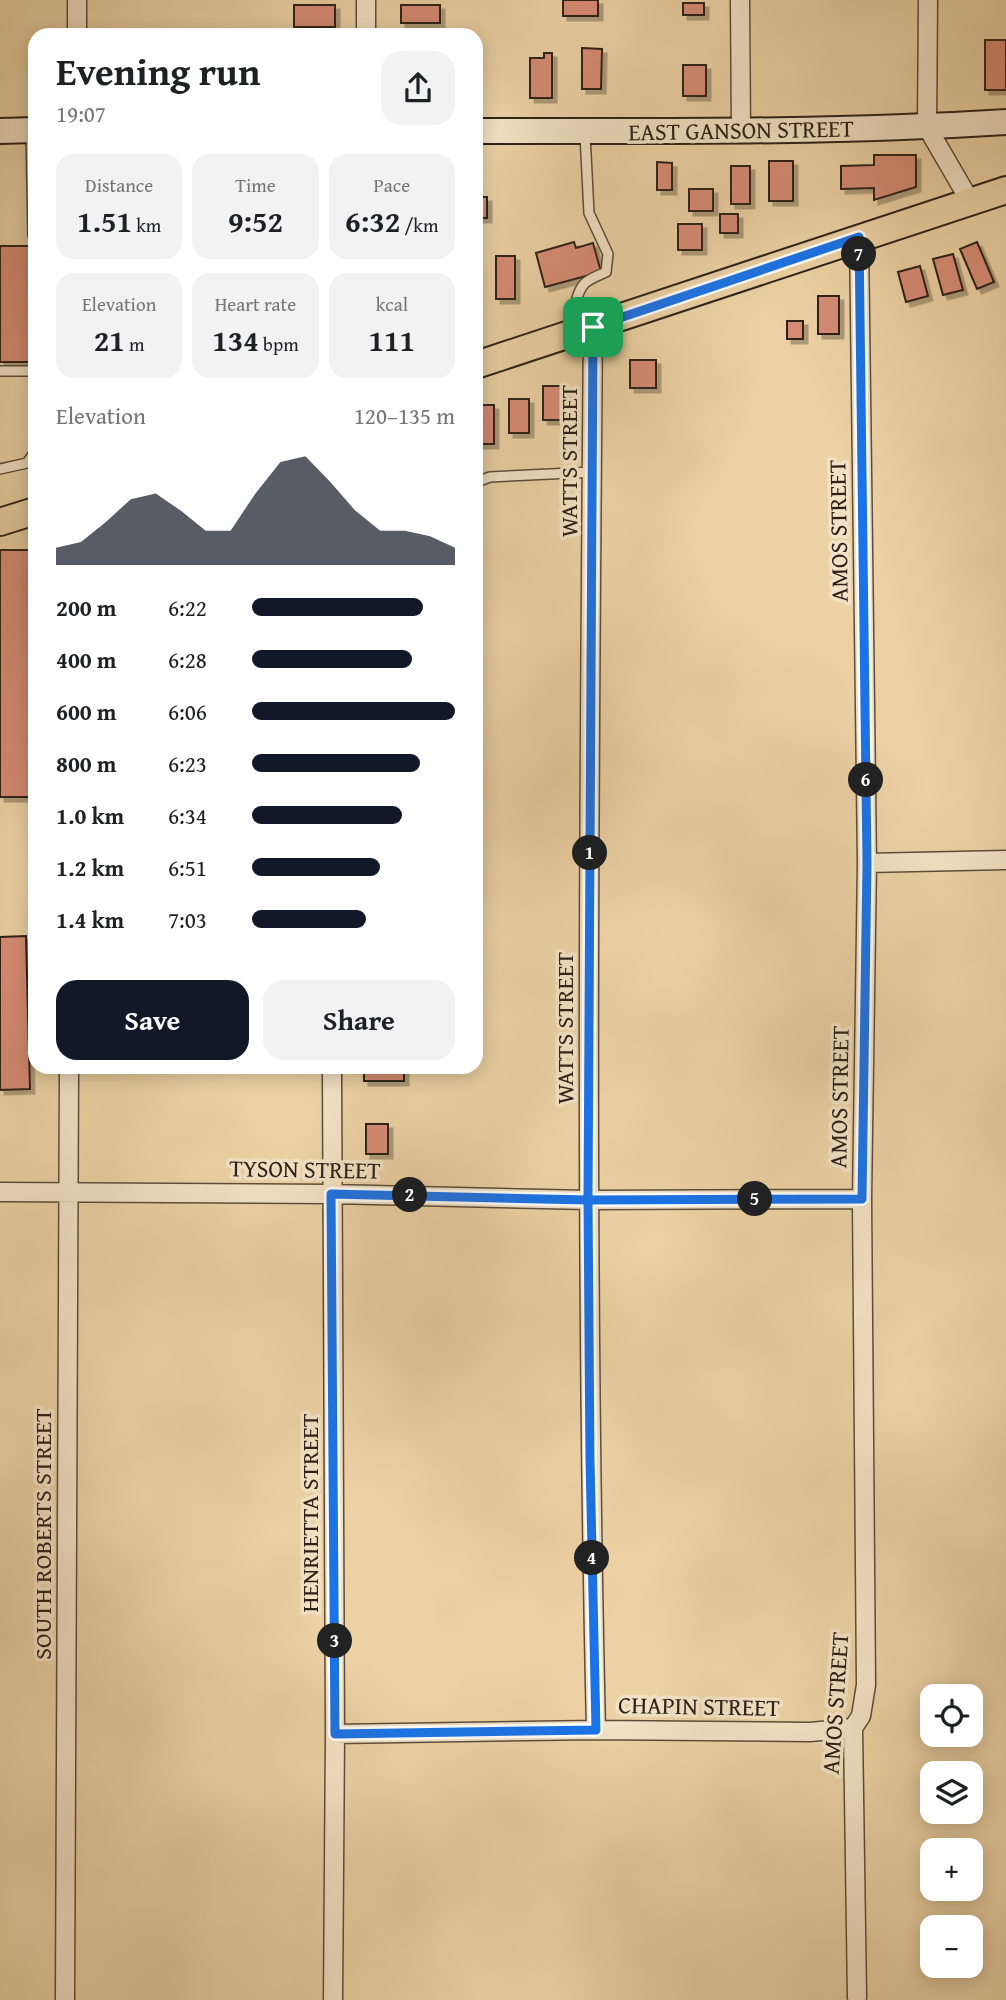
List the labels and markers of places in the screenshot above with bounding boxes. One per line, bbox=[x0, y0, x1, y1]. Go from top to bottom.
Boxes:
pin: 7 bbox=[842, 236, 876, 272]
pin bbox=[563, 297, 623, 357]
pin: 6 bbox=[848, 762, 884, 798]
pin: 1 bbox=[572, 836, 608, 870]
pin: 2 bbox=[392, 1178, 428, 1212]
pin: 5 bbox=[738, 1182, 772, 1216]
pin: 4 bbox=[574, 1540, 610, 1576]
pin: 3 bbox=[318, 1624, 352, 1658]

